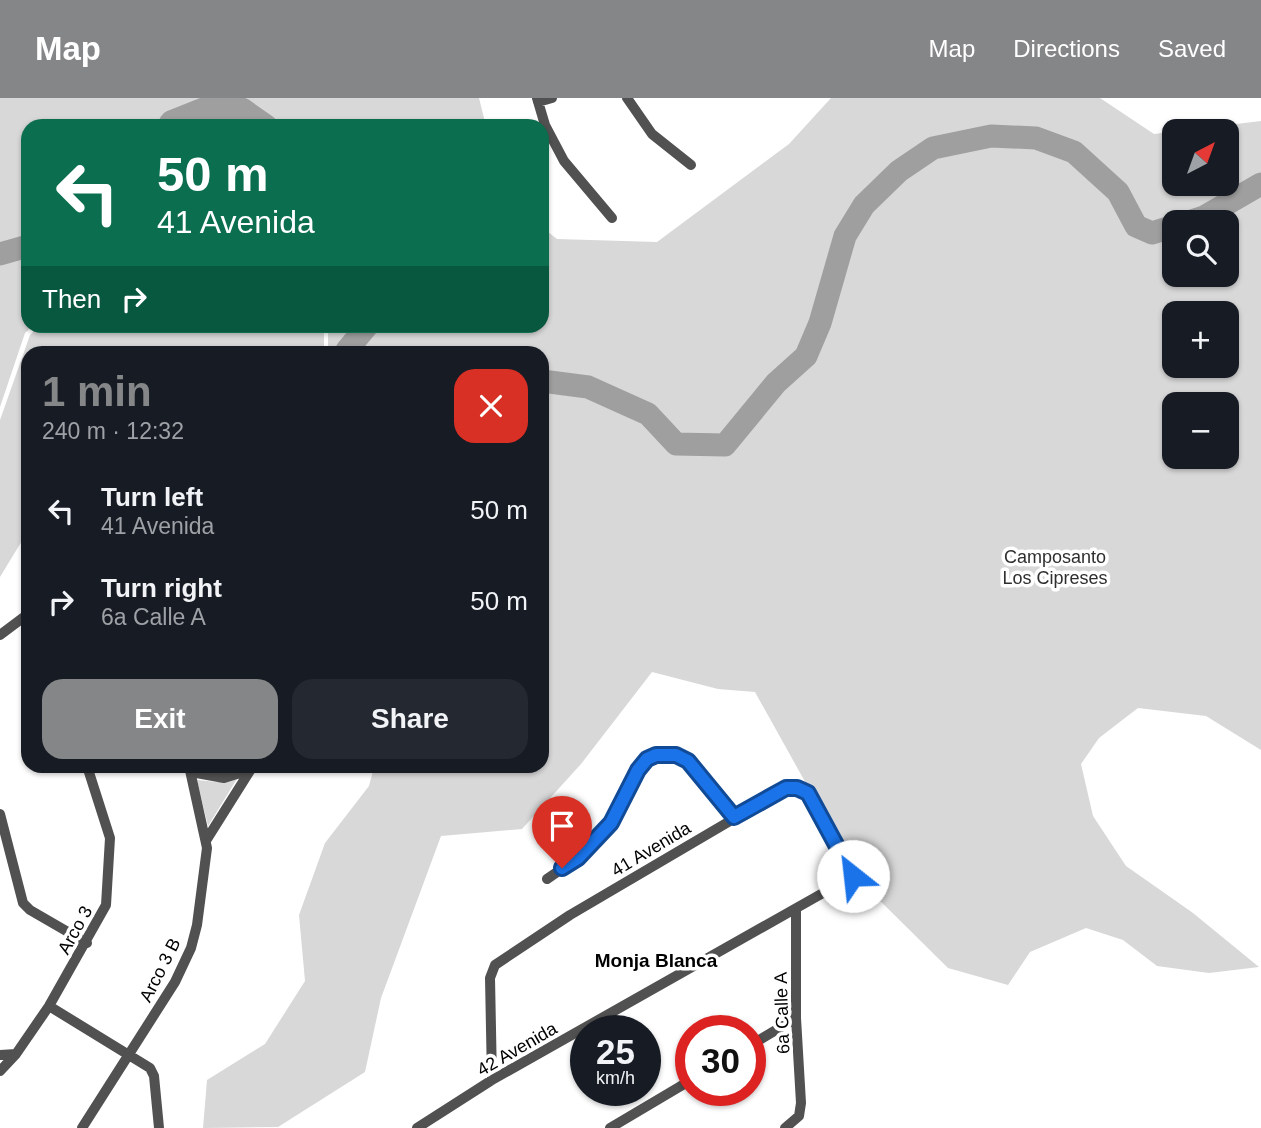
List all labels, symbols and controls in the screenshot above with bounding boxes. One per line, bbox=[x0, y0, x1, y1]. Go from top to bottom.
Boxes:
text: Map bbox=[35, 30, 101, 67]
text: Map bbox=[929, 35, 975, 62]
text: Directions bbox=[1013, 35, 1120, 62]
text: Saved bbox=[1158, 35, 1226, 62]
north arrow bbox=[1162, 119, 1239, 196]
map controls bbox=[1162, 119, 1239, 469]
icon: left bbox=[42, 147, 133, 238]
text: 50 m bbox=[157, 147, 269, 201]
text: 41 Avenida bbox=[157, 204, 315, 240]
button: search bbox=[1162, 210, 1239, 287]
icon: right bbox=[115, 280, 153, 318]
text: Then bbox=[42, 284, 101, 314]
button: + bbox=[1162, 301, 1239, 378]
text: 1 min bbox=[42, 368, 152, 415]
button: close bbox=[454, 369, 528, 443]
button: − bbox=[1162, 392, 1239, 469]
text: 240 m · 12:32 bbox=[42, 418, 184, 444]
text: Turn left bbox=[101, 482, 203, 512]
icon: left bbox=[42, 492, 80, 530]
text: 50 m bbox=[470, 495, 528, 525]
text: 41 Avenida bbox=[101, 513, 214, 539]
park label: Camposanto Los Cipreses bbox=[1002, 547, 1108, 588]
text: Turn right bbox=[101, 573, 222, 603]
icon: right bbox=[42, 583, 80, 621]
text: 50 m bbox=[470, 586, 528, 616]
text: 6a Calle A bbox=[101, 604, 206, 630]
button: Exit bbox=[42, 679, 278, 759]
button: Share bbox=[292, 679, 528, 759]
pin bbox=[532, 796, 592, 868]
icon: arrive bbox=[543, 807, 581, 845]
street label: 41 Avenida bbox=[608, 817, 695, 880]
position arrow bbox=[816, 839, 890, 913]
street label: Arco 3 bbox=[54, 902, 96, 958]
street label: Arco 3 B bbox=[135, 935, 185, 1005]
district label: Monja Blanca bbox=[595, 950, 718, 971]
street label: 6a Calle A bbox=[771, 972, 793, 1054]
speed limit sign: 30 bbox=[675, 1015, 766, 1106]
street label: 42 Avenida bbox=[474, 1018, 561, 1080]
text: 25 bbox=[596, 1032, 635, 1071]
text: km/h bbox=[596, 1068, 635, 1088]

